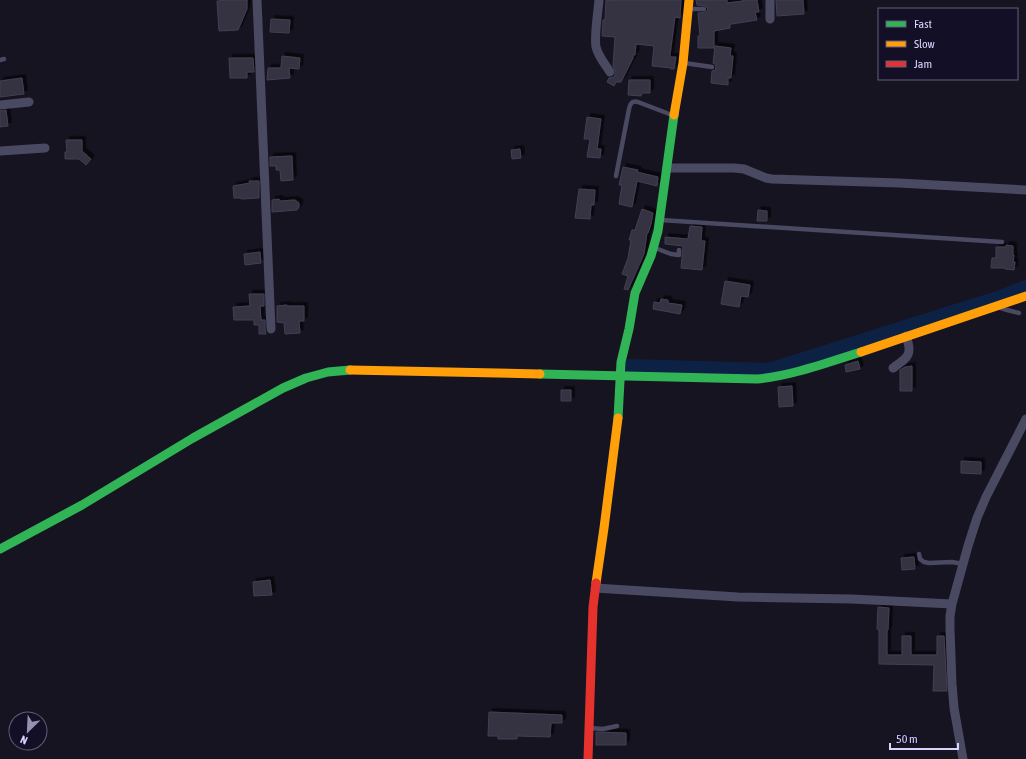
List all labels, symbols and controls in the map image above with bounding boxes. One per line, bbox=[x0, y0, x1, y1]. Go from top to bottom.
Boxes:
legend bbox=[878, 8, 1018, 80]
text: Fast bbox=[914, 17, 932, 31]
text: Slow bbox=[914, 37, 935, 51]
text: Jam bbox=[914, 57, 932, 71]
north arrow bbox=[8, 711, 48, 751]
scale bar bbox=[890, 725, 958, 751]
text: 50 m bbox=[896, 732, 918, 746]
text: N bbox=[19, 733, 29, 747]

